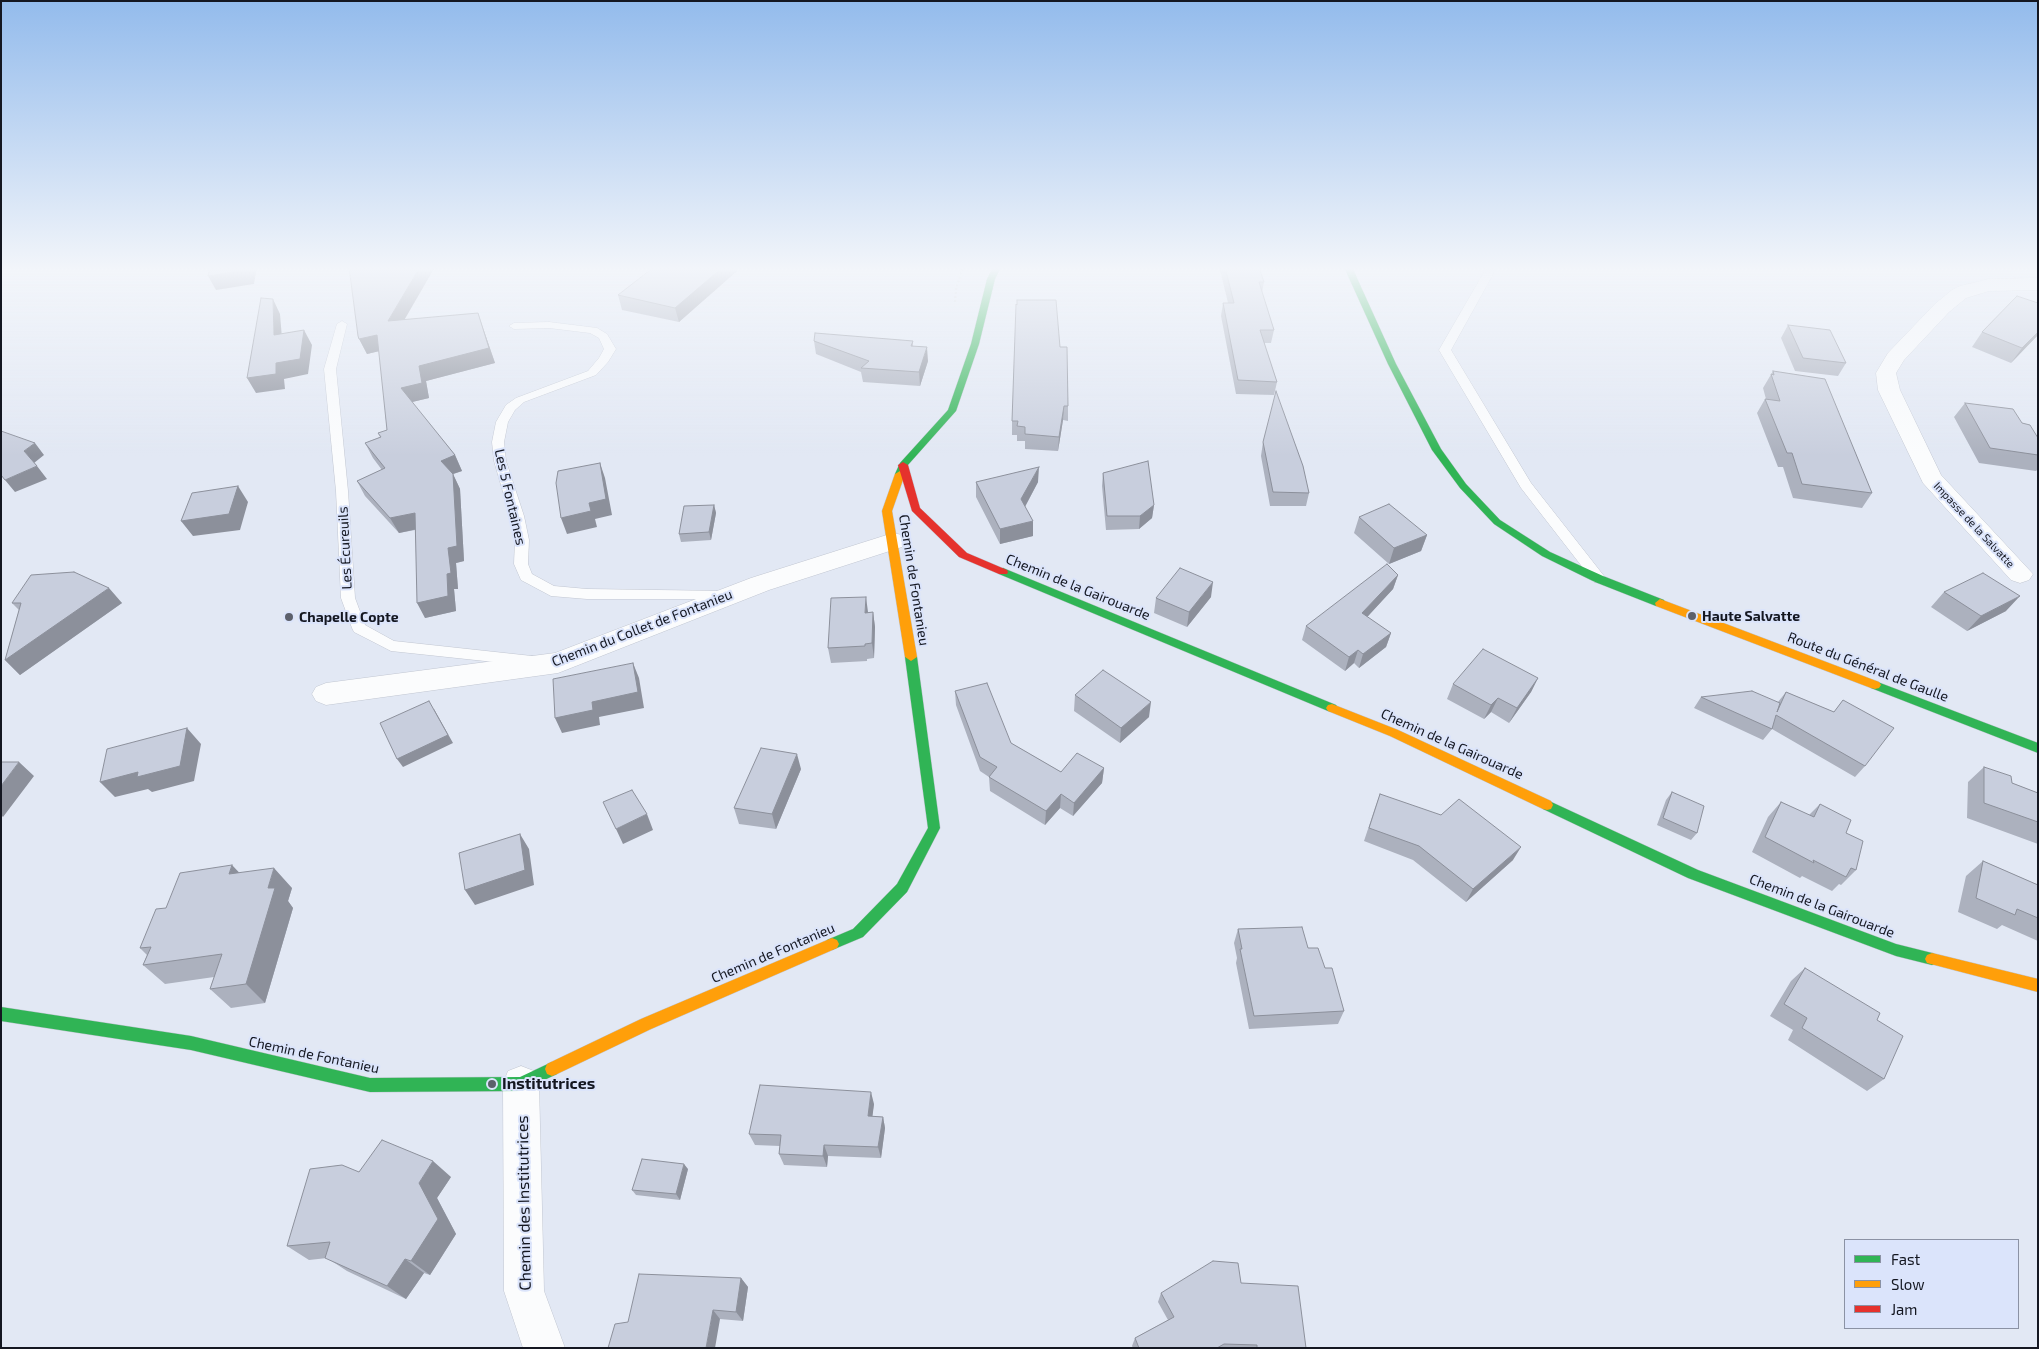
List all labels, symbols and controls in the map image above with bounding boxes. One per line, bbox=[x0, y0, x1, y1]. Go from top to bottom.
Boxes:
street label: Les 5 Fontaines bbox=[491, 447, 529, 547]
street label: Impasse de la Salvatte bbox=[1931, 479, 2017, 571]
street label: Les Écureuils bbox=[334, 506, 356, 590]
street label: Chemin de Fontanieu bbox=[895, 513, 933, 647]
street label: Chemin de la Gairouarde bbox=[1003, 550, 1153, 624]
street label: Chemin du Collet de Fontanieu bbox=[549, 586, 735, 670]
place label: Haute Salvatte bbox=[1702, 608, 1800, 624]
place label: Chapelle Copte bbox=[299, 609, 399, 625]
marker: Haute Salvatte bbox=[1686, 610, 1698, 622]
marker: Chapelle Copte bbox=[283, 611, 295, 623]
street label: Route du Général de Gaulle bbox=[1785, 628, 1951, 706]
street label: Chemin de la Gairouarde bbox=[1378, 705, 1526, 783]
street label: Chemin de la Gairouarde bbox=[1747, 871, 1897, 941]
street label: Chemin de Fontanieu bbox=[709, 919, 837, 987]
street label: Chemin de Fontanieu bbox=[247, 1033, 381, 1077]
place label: Institutrices bbox=[502, 1074, 595, 1094]
marker: Institutrices bbox=[486, 1078, 498, 1090]
street label: Chemin des Institutrices bbox=[513, 1115, 535, 1291]
legend bbox=[1844, 1239, 2019, 1329]
text: Fast bbox=[1891, 1250, 1920, 1268]
text: Slow bbox=[1891, 1275, 1925, 1293]
text: Jam bbox=[1891, 1300, 1917, 1318]

